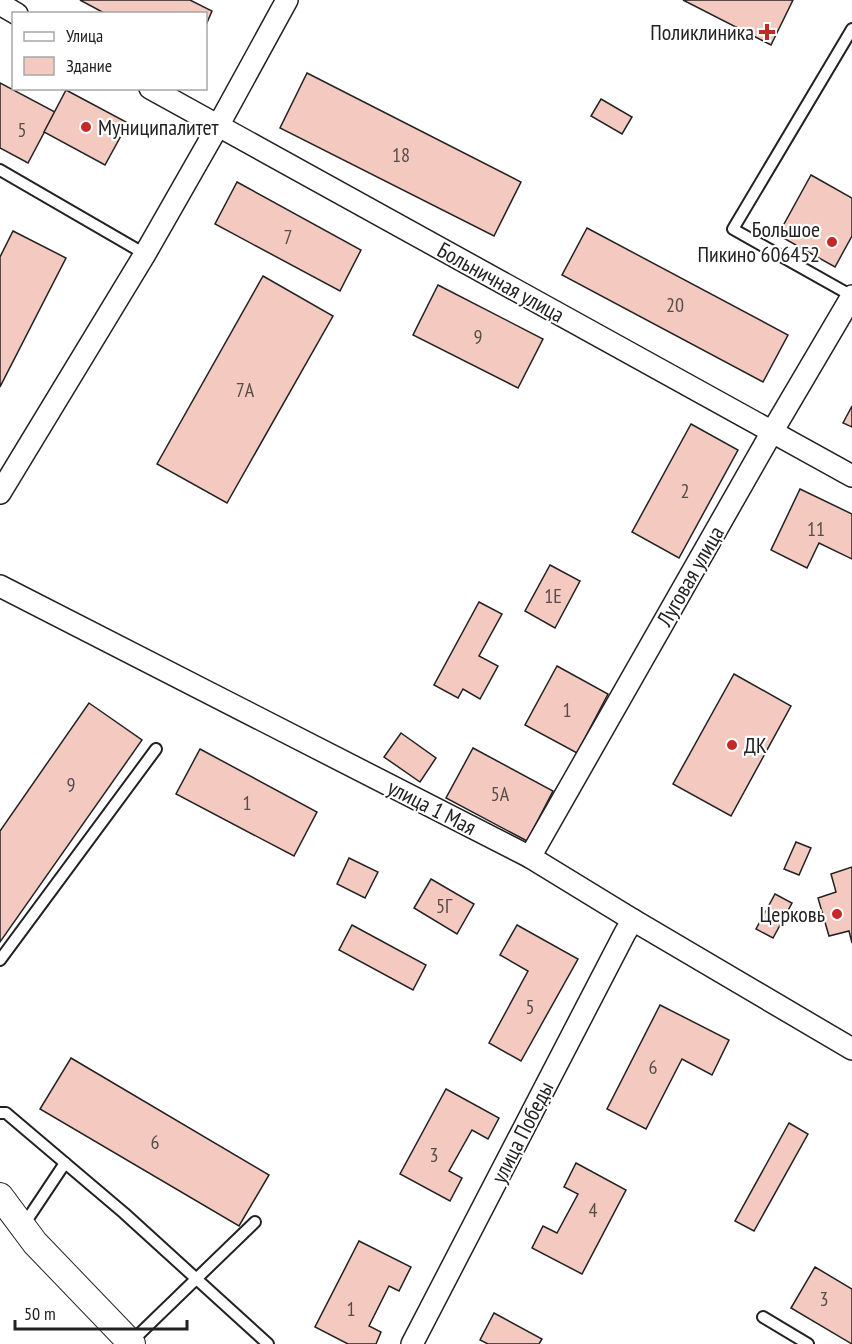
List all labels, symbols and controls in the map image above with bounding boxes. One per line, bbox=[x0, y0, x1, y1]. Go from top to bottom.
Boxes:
legend bbox=[12, 12, 207, 90]
place label: Поликлиника bbox=[650, 18, 754, 46]
marker: Поликлиника bbox=[758, 23, 776, 41]
text: Улица bbox=[66, 24, 103, 47]
text: Здание bbox=[66, 54, 112, 77]
place label: Муниципалитет bbox=[98, 113, 220, 141]
house number: 5 bbox=[18, 117, 27, 143]
marker: Муниципалитет bbox=[79, 120, 93, 134]
house number: 18 bbox=[392, 142, 410, 168]
place label: Большое Пикино 606452 bbox=[697, 215, 820, 268]
house number: 7 bbox=[284, 224, 293, 250]
marker: Большое Пикино 606452 bbox=[825, 235, 839, 249]
street label: Больничная улица bbox=[433, 236, 569, 328]
house number: 20 bbox=[666, 292, 684, 318]
house number: 9 bbox=[474, 324, 483, 350]
house number: 7А bbox=[236, 377, 255, 403]
house number: 2 bbox=[681, 478, 690, 504]
house number: 11 bbox=[807, 516, 825, 542]
street label: Луговая улица bbox=[650, 521, 730, 632]
house number: 1Е bbox=[544, 583, 562, 609]
house number: 1 bbox=[563, 697, 572, 723]
place label: ДК bbox=[744, 731, 767, 759]
marker: ДК bbox=[725, 738, 739, 752]
house number: 9 bbox=[67, 772, 76, 798]
street label: улица 1 Мая bbox=[383, 773, 481, 841]
house number: 5А bbox=[491, 781, 510, 807]
house number: 1 bbox=[243, 790, 252, 816]
house number: 5Г bbox=[436, 893, 453, 919]
place label: Церковь bbox=[760, 900, 825, 928]
marker: Церковь bbox=[830, 907, 844, 921]
house number: 5 bbox=[526, 994, 535, 1020]
house number: 6 bbox=[649, 1054, 658, 1080]
street label: улица Победы bbox=[484, 1076, 560, 1188]
house number: 6 bbox=[151, 1129, 160, 1155]
house number: 3 bbox=[430, 1142, 439, 1168]
house number: 4 bbox=[589, 1197, 598, 1223]
house number: 3 bbox=[820, 1286, 829, 1312]
scale bar bbox=[15, 1293, 188, 1331]
house number: 1 bbox=[347, 1296, 356, 1322]
text: 50 m bbox=[24, 1302, 56, 1325]

